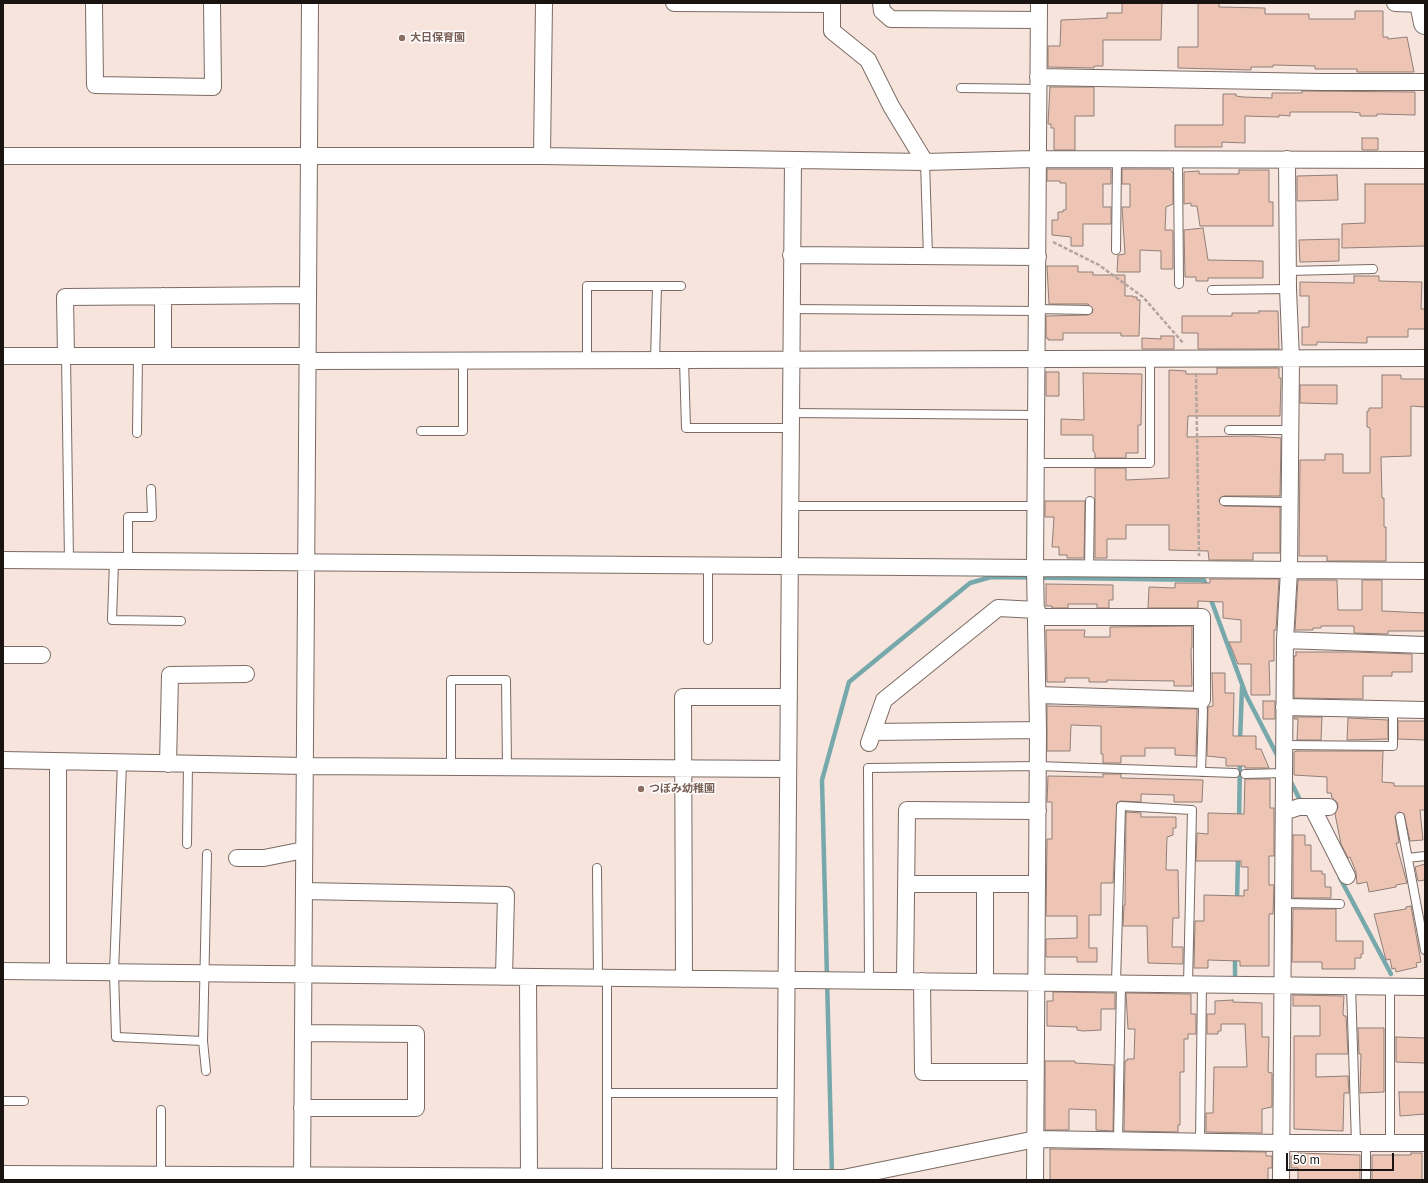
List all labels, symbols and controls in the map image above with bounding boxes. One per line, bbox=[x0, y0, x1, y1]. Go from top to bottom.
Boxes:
place label: 大日保育園 bbox=[410, 31, 465, 45]
marker: 大日保育園 bbox=[397, 33, 407, 43]
place label: つぼみ幼稚園 bbox=[649, 782, 715, 796]
marker: つぼみ幼稚園 bbox=[636, 784, 646, 794]
scale bar bbox=[1288, 1145, 1396, 1171]
text: 50 m bbox=[1293, 1153, 1320, 1167]

